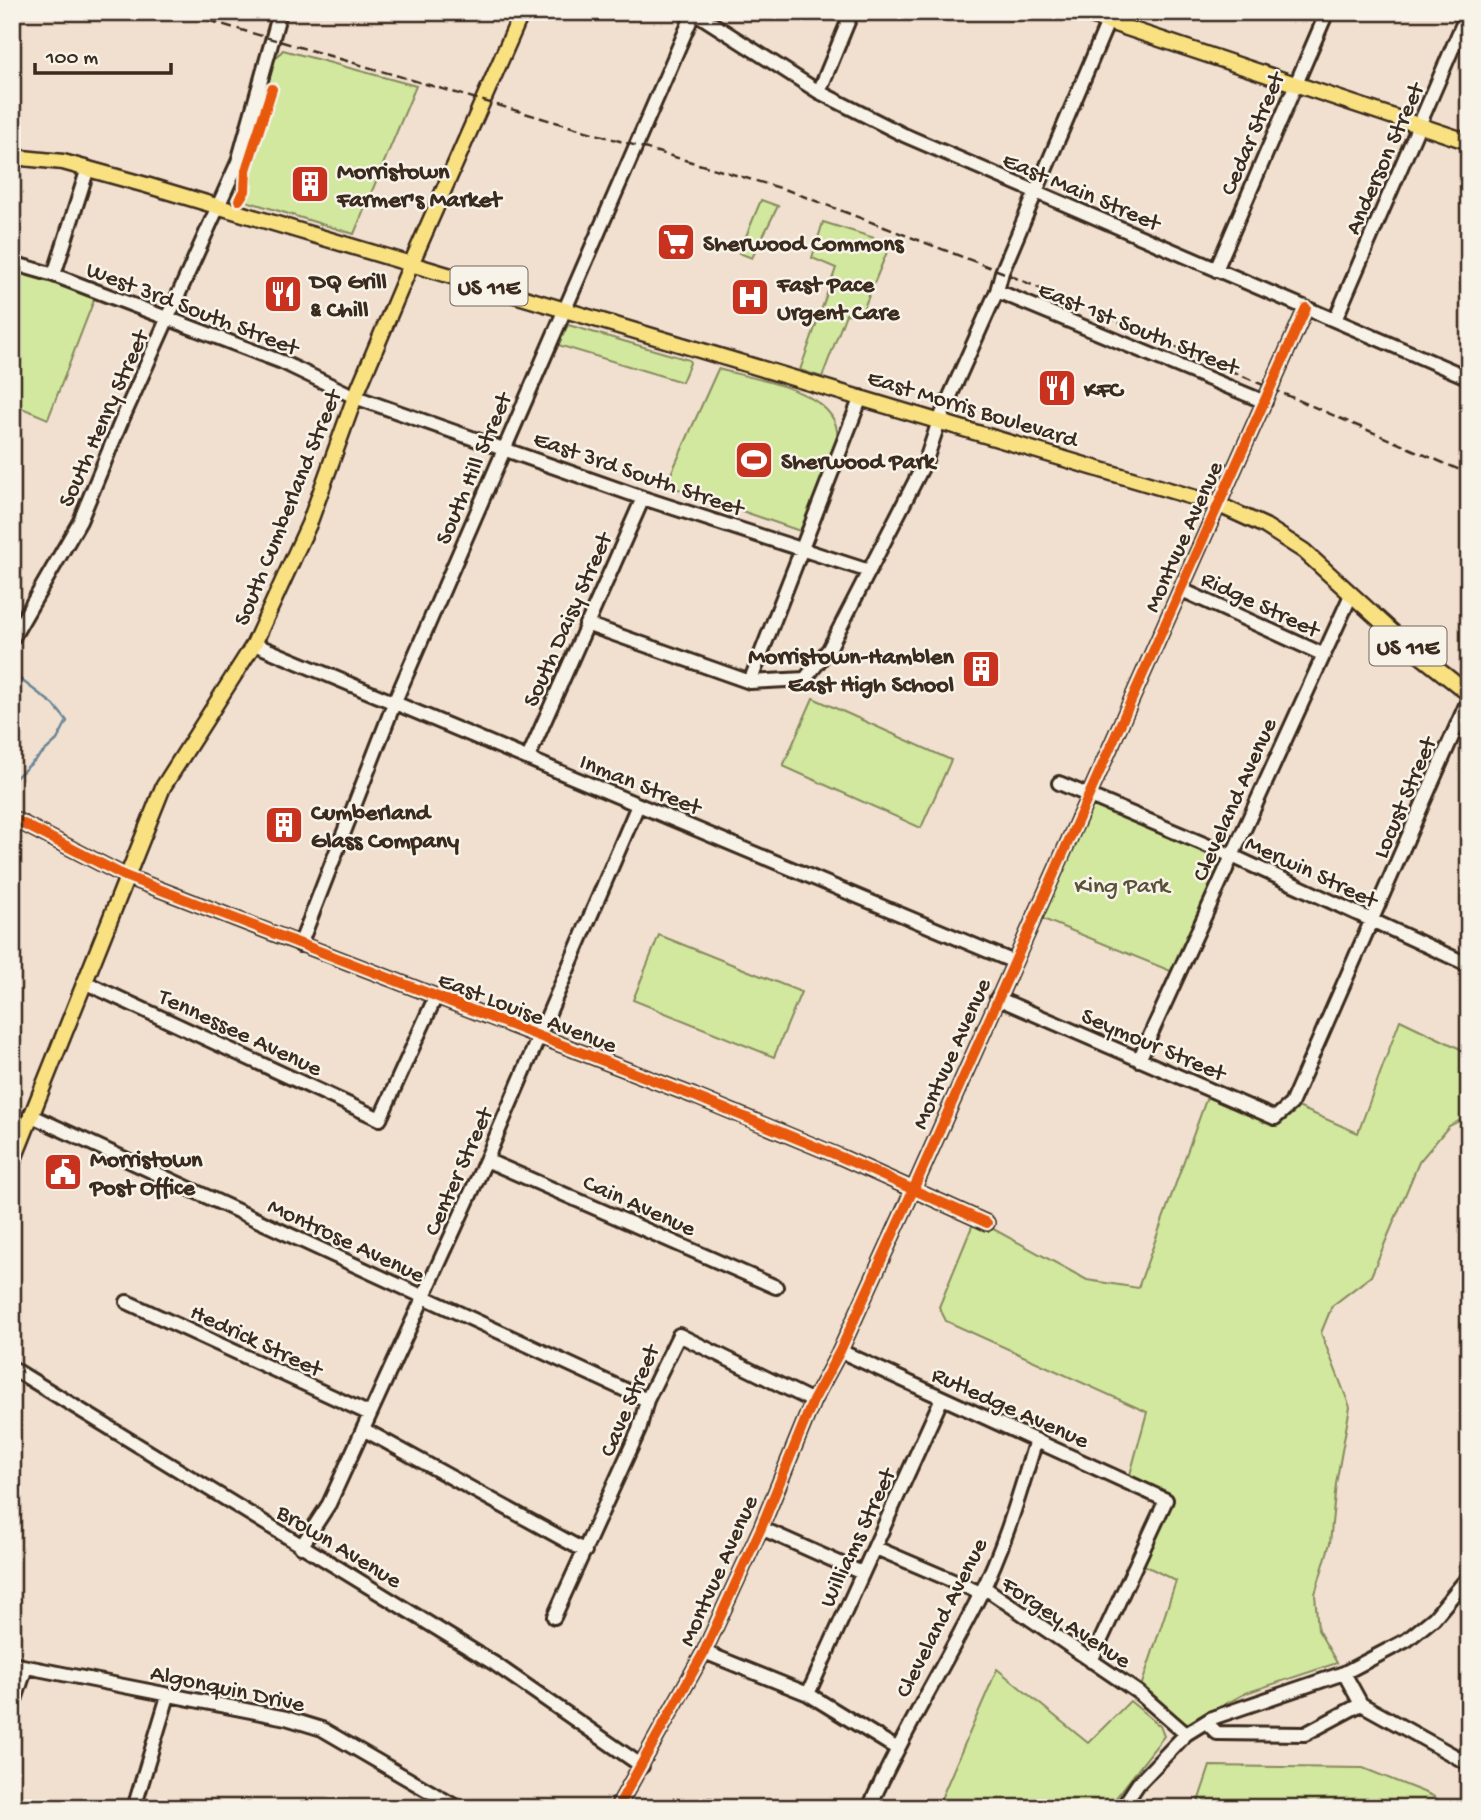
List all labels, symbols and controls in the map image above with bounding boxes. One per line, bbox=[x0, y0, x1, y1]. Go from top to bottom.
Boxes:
scale bar bbox=[35, 32, 172, 76]
text: 100 m bbox=[45, 47, 98, 72]
street label: Cedar Street bbox=[1215, 66, 1294, 200]
street label: Anderson Street bbox=[1340, 77, 1433, 240]
street label: East Main Street bbox=[997, 147, 1166, 240]
place label: Morristown Farmer's Market bbox=[336, 159, 503, 216]
building icon: Morristown Farmer's Market bbox=[289, 163, 331, 205]
supermarket icon: Sherwood Commons bbox=[655, 221, 697, 263]
place label: Sherwood Commons bbox=[703, 231, 905, 260]
street label: West 3rd South Street bbox=[82, 256, 304, 365]
road number: US 11E bbox=[450, 266, 528, 306]
place label: DQ Grill & Chill bbox=[308, 269, 387, 326]
place label: Fast Pace Urgent Care bbox=[776, 272, 901, 329]
restaurant icon: DQ Grill & Chill bbox=[262, 273, 304, 315]
hospital icon: Fast Pace Urgent Care bbox=[729, 276, 771, 318]
street label: East 1st South Street bbox=[1033, 277, 1244, 385]
street label: South Henry Street bbox=[53, 324, 158, 512]
street label: East Morris Boulevard bbox=[863, 365, 1083, 457]
restaurant icon: KFC bbox=[1036, 367, 1078, 409]
place label: KFC bbox=[1083, 377, 1125, 406]
street label: South Cumberland Street bbox=[229, 384, 351, 630]
street label: South Hill Street bbox=[430, 387, 521, 550]
street label: East 3rd South Street bbox=[529, 426, 749, 526]
sports icon: Sherwood Park bbox=[733, 439, 775, 481]
place label: Sherwood Park bbox=[781, 449, 938, 478]
street label: Montvue Avenue bbox=[1139, 457, 1232, 618]
street label: South Daisy Street bbox=[518, 527, 622, 712]
street label: Ridge Street bbox=[1196, 566, 1325, 647]
road number: US 11E bbox=[1370, 626, 1446, 666]
place label: Morristown-Hamblen East High School bbox=[748, 644, 955, 701]
building icon: Morristown-Hamblen East High School bbox=[960, 648, 1002, 690]
street label: Cleveland Avenue bbox=[1187, 714, 1285, 887]
street label: Locust Street bbox=[1368, 731, 1446, 863]
street label: Inman Street bbox=[575, 749, 707, 825]
place label: Cumberland Glass Company bbox=[311, 800, 459, 857]
building icon: Cumberland Glass Company bbox=[263, 804, 305, 846]
street label: Merwin Street bbox=[1240, 830, 1383, 917]
park label: King Park bbox=[1075, 873, 1172, 902]
street label: East Louise Avenue bbox=[433, 967, 621, 1062]
street label: Montvue Avenue bbox=[907, 974, 1000, 1135]
street label: Tennessee Avenue bbox=[151, 983, 326, 1085]
street label: Seymour Street bbox=[1076, 1003, 1231, 1091]
street label: Center Street bbox=[419, 1102, 502, 1241]
place label: Morristown Post Office bbox=[88, 1147, 203, 1204]
public building icon: Morristown Post Office bbox=[42, 1151, 84, 1193]
street label: Cain Avenue bbox=[578, 1169, 700, 1245]
street label: Montrose Avenue bbox=[262, 1193, 429, 1292]
street label: Hedrick Street bbox=[185, 1299, 328, 1386]
street label: Cave Street bbox=[595, 1339, 669, 1462]
street label: Rutledge Avenue bbox=[926, 1362, 1093, 1457]
street label: Williams Street bbox=[814, 1462, 905, 1613]
street label: Montvue Avenue bbox=[674, 1491, 767, 1652]
street label: Brown Avenue bbox=[269, 1499, 407, 1597]
street label: Cleveland Avenue bbox=[890, 1533, 996, 1703]
street label: Forgey Avenue bbox=[994, 1571, 1136, 1677]
street label: Algonquin Drive bbox=[147, 1660, 308, 1721]

